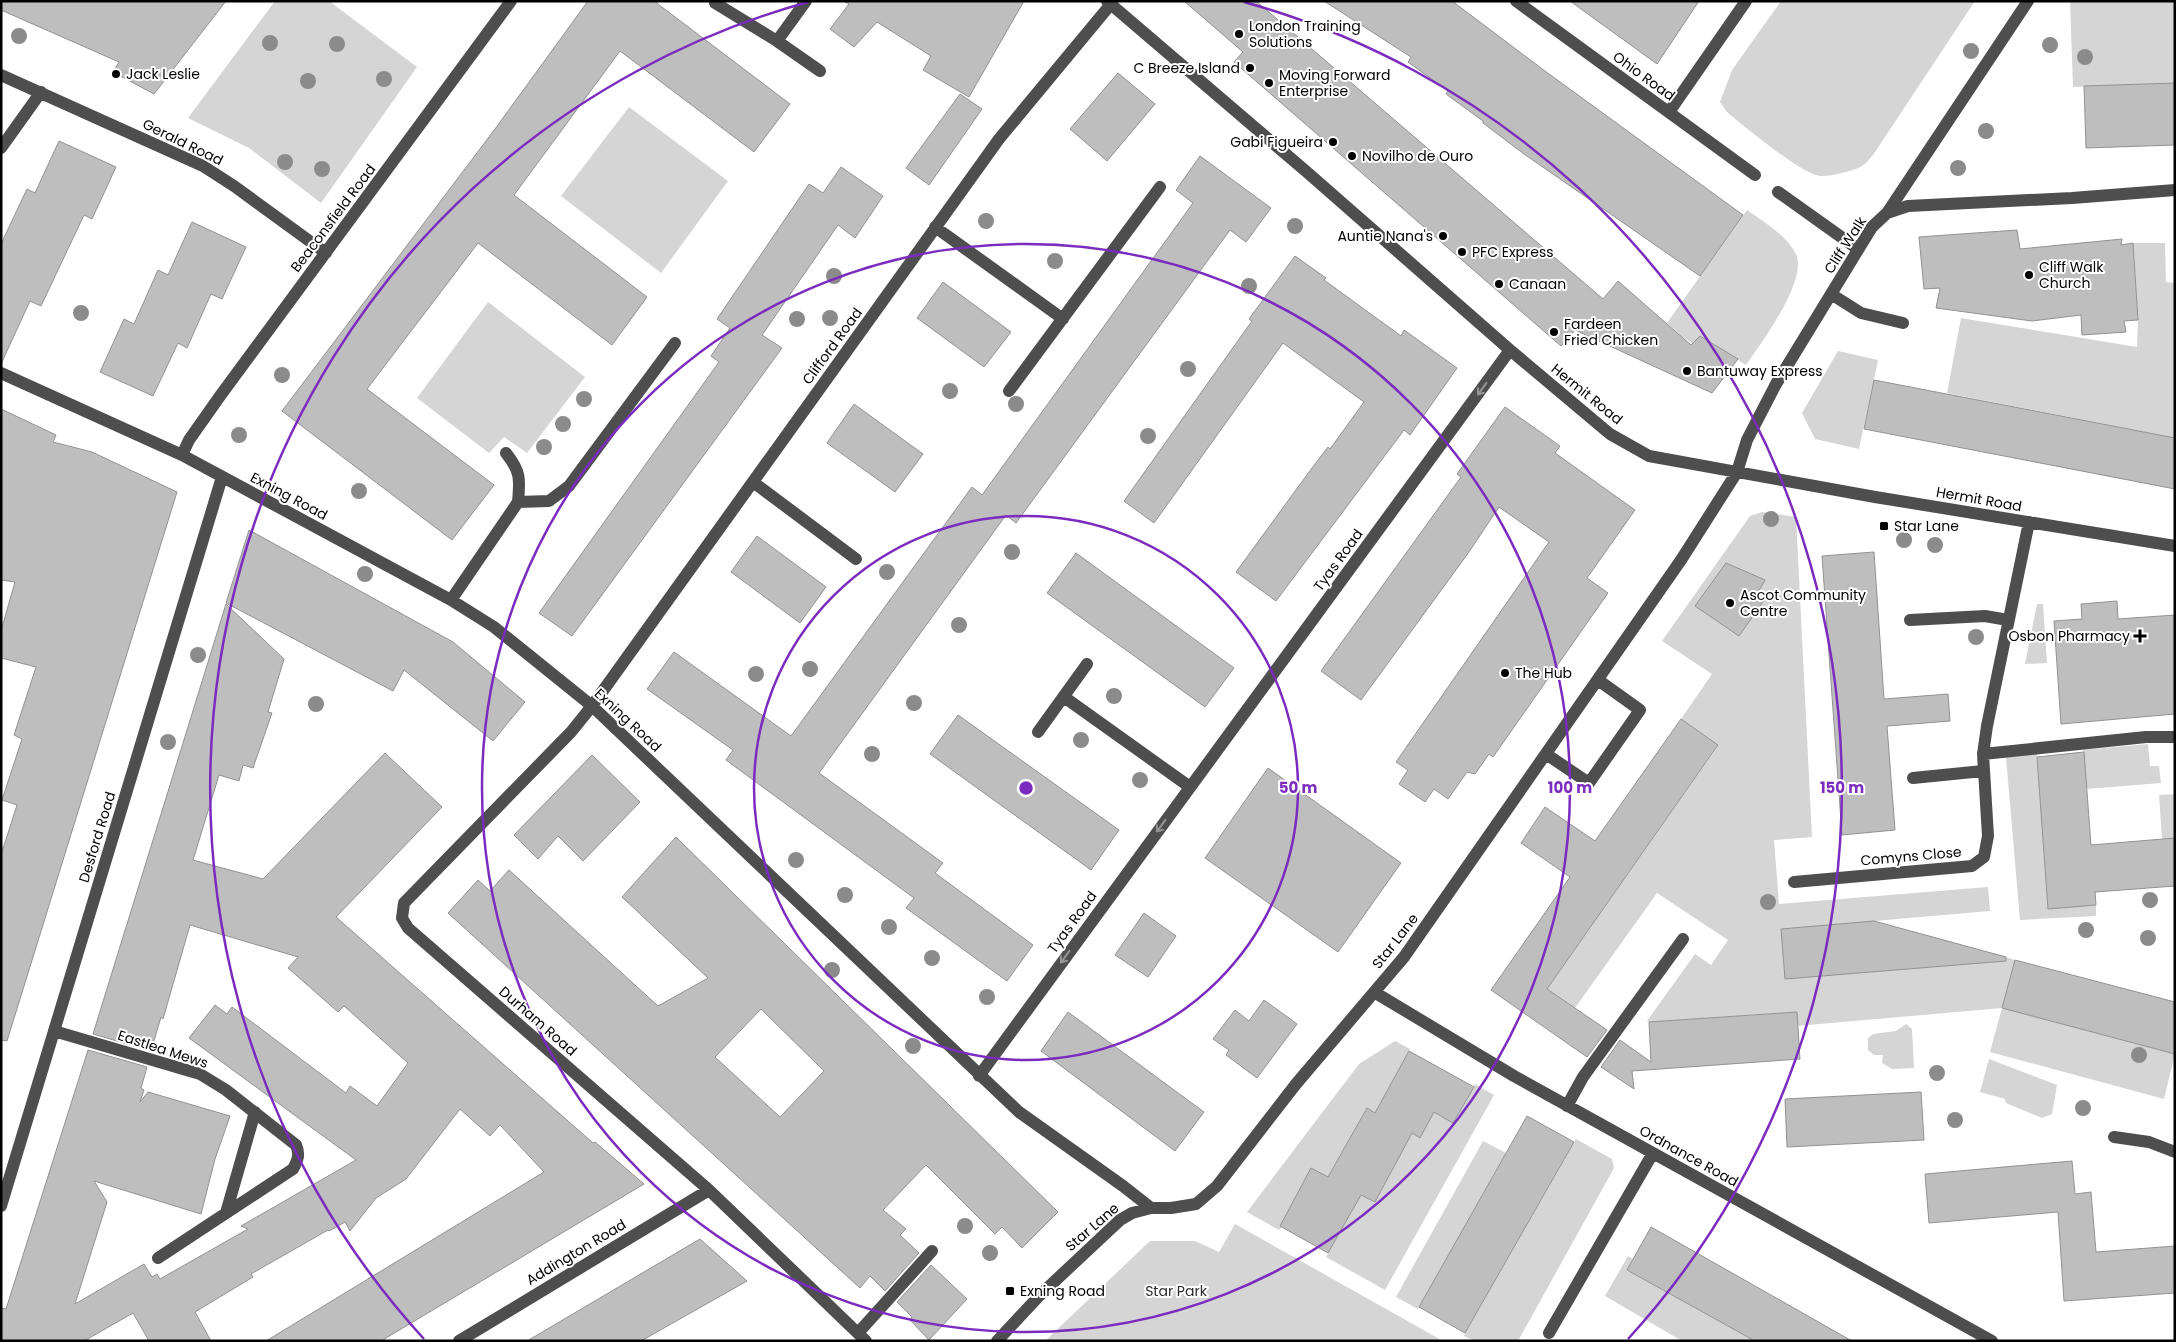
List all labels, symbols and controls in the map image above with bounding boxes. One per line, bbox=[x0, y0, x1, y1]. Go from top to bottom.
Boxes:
place label: London Training Solutions bbox=[1249, 16, 1361, 52]
marker: London Training Solutions bbox=[1233, 28, 1245, 40]
street label: Ohio Road bbox=[1609, 47, 1679, 105]
place label: C Breeze Island bbox=[1133, 58, 1240, 78]
marker: C Breeze Island bbox=[1244, 62, 1256, 74]
place label: Jack Leslie bbox=[126, 64, 200, 84]
place label: Moving Forward Enterprise bbox=[1279, 65, 1390, 101]
marker: Jack Leslie bbox=[110, 68, 122, 80]
marker: Moving Forward Enterprise bbox=[1263, 77, 1275, 89]
street label: Gerald Road bbox=[139, 114, 227, 170]
place label: Gabi Figueira bbox=[1230, 132, 1323, 152]
marker: Gabi Figueira bbox=[1327, 136, 1339, 148]
place label: Novilho de Ouro bbox=[1362, 146, 1473, 166]
marker: Novilho de Ouro bbox=[1346, 150, 1358, 162]
street label: Beaconsfield Road bbox=[286, 160, 380, 276]
street label: Cliff Walk bbox=[1819, 212, 1871, 277]
place label: Auntie Nana's bbox=[1337, 226, 1433, 246]
marker: Auntie Nana's bbox=[1437, 230, 1449, 242]
place label: PFC Express bbox=[1472, 242, 1554, 262]
marker: PFC Express bbox=[1456, 246, 1468, 258]
place label: Cliff Walk Church bbox=[2039, 257, 2104, 293]
marker: Cliff Walk Church bbox=[2023, 269, 2035, 281]
place label: Canaan bbox=[1509, 274, 1566, 294]
marker: Canaan bbox=[1493, 278, 1505, 290]
street label: Clifford Road bbox=[797, 303, 867, 389]
place label: Fardeen Fried Chicken bbox=[1564, 314, 1658, 350]
marker: Fardeen Fried Chicken bbox=[1548, 326, 1560, 338]
street label: Hermit Road bbox=[1547, 359, 1627, 429]
place label: Bantuway Express bbox=[1697, 361, 1823, 381]
marker: Bantuway Express bbox=[1681, 365, 1693, 377]
one-way arrow bbox=[1476, 382, 1487, 395]
street label: Exning Road bbox=[247, 467, 331, 525]
street label: Hermit Road bbox=[1935, 482, 2023, 516]
place label: Star Lane bbox=[1894, 516, 1959, 536]
marker: Star Lane bbox=[1878, 520, 1890, 532]
street label: Tyas Road bbox=[1309, 525, 1367, 595]
place label: Ascot Community Centre bbox=[1740, 585, 1866, 621]
marker: Ascot Community Centre bbox=[1724, 597, 1736, 609]
place label: Osbon Pharmacy bbox=[2009, 626, 2130, 646]
marker: Osbon Pharmacy bbox=[2134, 630, 2146, 642]
place label: The Hub bbox=[1515, 663, 1572, 683]
marker: The Hub bbox=[1499, 667, 1511, 679]
street label: Exning Road bbox=[590, 684, 666, 756]
text: 50 m bbox=[1279, 777, 1317, 798]
text: 100 m bbox=[1548, 777, 1592, 798]
text: 150 m bbox=[1820, 777, 1864, 798]
centre of rings bbox=[1017, 779, 1035, 797]
street label: Desford Road bbox=[74, 789, 120, 885]
one-way arrow bbox=[1156, 819, 1167, 832]
street label: Comyns Close bbox=[1860, 842, 1963, 870]
street label: Tyas Road bbox=[1043, 887, 1101, 957]
street label: Star Lane bbox=[1367, 909, 1423, 973]
one-way arrow bbox=[1060, 950, 1071, 963]
street label: Durham Road bbox=[495, 982, 581, 1060]
street label: Eastlea Mews bbox=[115, 1025, 211, 1073]
street label: Ordnance Road bbox=[1636, 1120, 1742, 1192]
street label: Star Lane bbox=[1061, 1198, 1123, 1256]
street label: Addington Road bbox=[522, 1214, 630, 1290]
place label: Exning Road bbox=[1020, 1281, 1105, 1301]
park label: Star Park bbox=[1145, 1281, 1208, 1301]
marker: Exning Road bbox=[1004, 1285, 1016, 1297]

